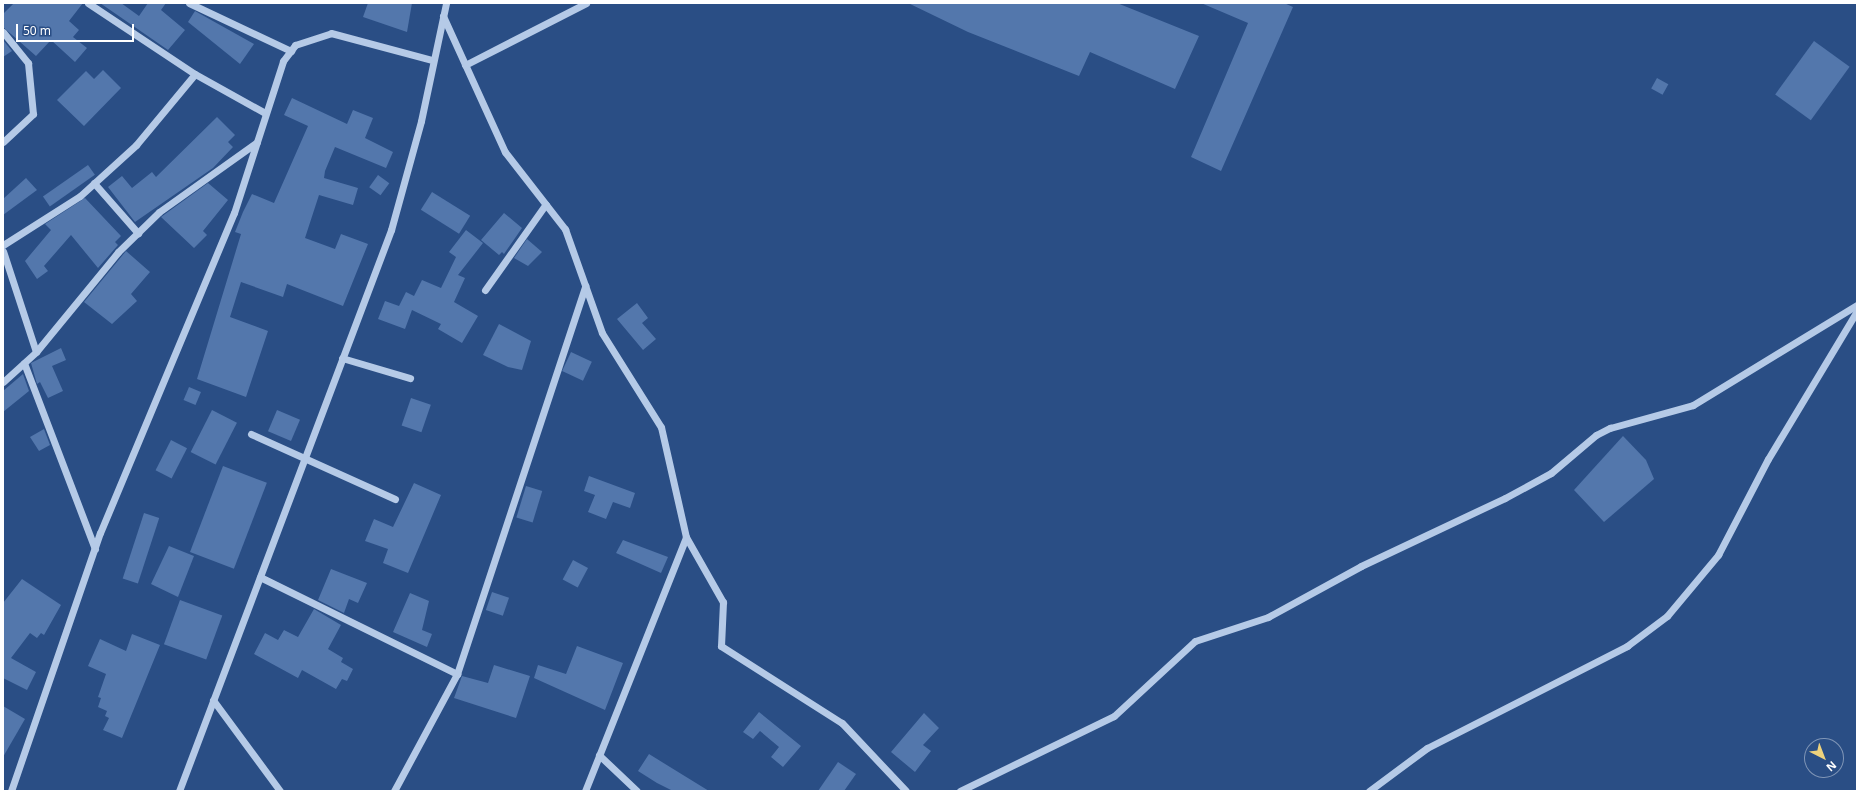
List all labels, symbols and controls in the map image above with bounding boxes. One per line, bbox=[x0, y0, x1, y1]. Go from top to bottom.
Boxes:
scale bar bbox=[18, 16, 136, 42]
text: 50 m bbox=[23, 22, 51, 39]
north arrow bbox=[1804, 738, 1844, 778]
text: N bbox=[1823, 758, 1840, 775]

